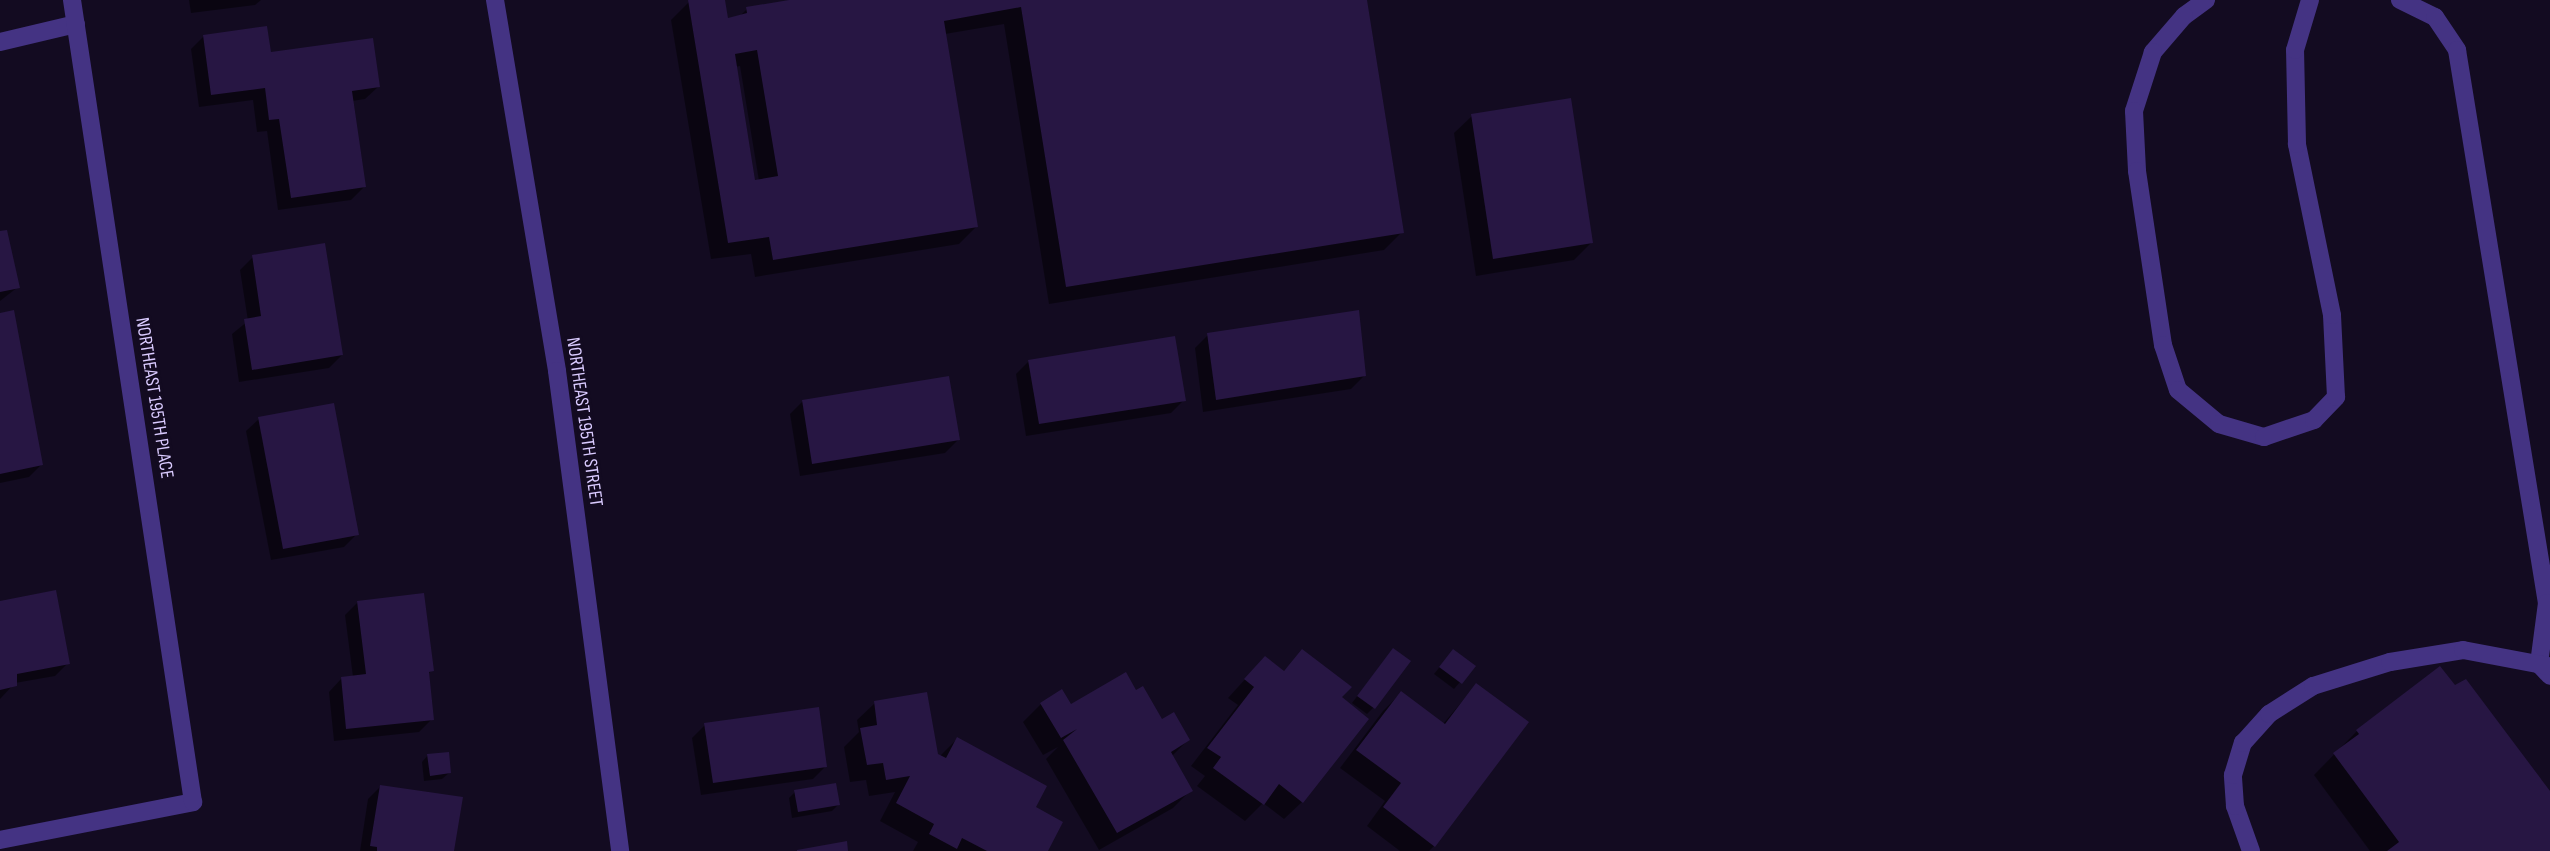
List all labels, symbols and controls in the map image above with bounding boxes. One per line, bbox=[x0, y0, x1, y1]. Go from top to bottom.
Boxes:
street label: NORTHEAST 195TH PLACE bbox=[130, 316, 178, 480]
street label: NORTHEAST 195TH STREET bbox=[561, 336, 607, 508]

